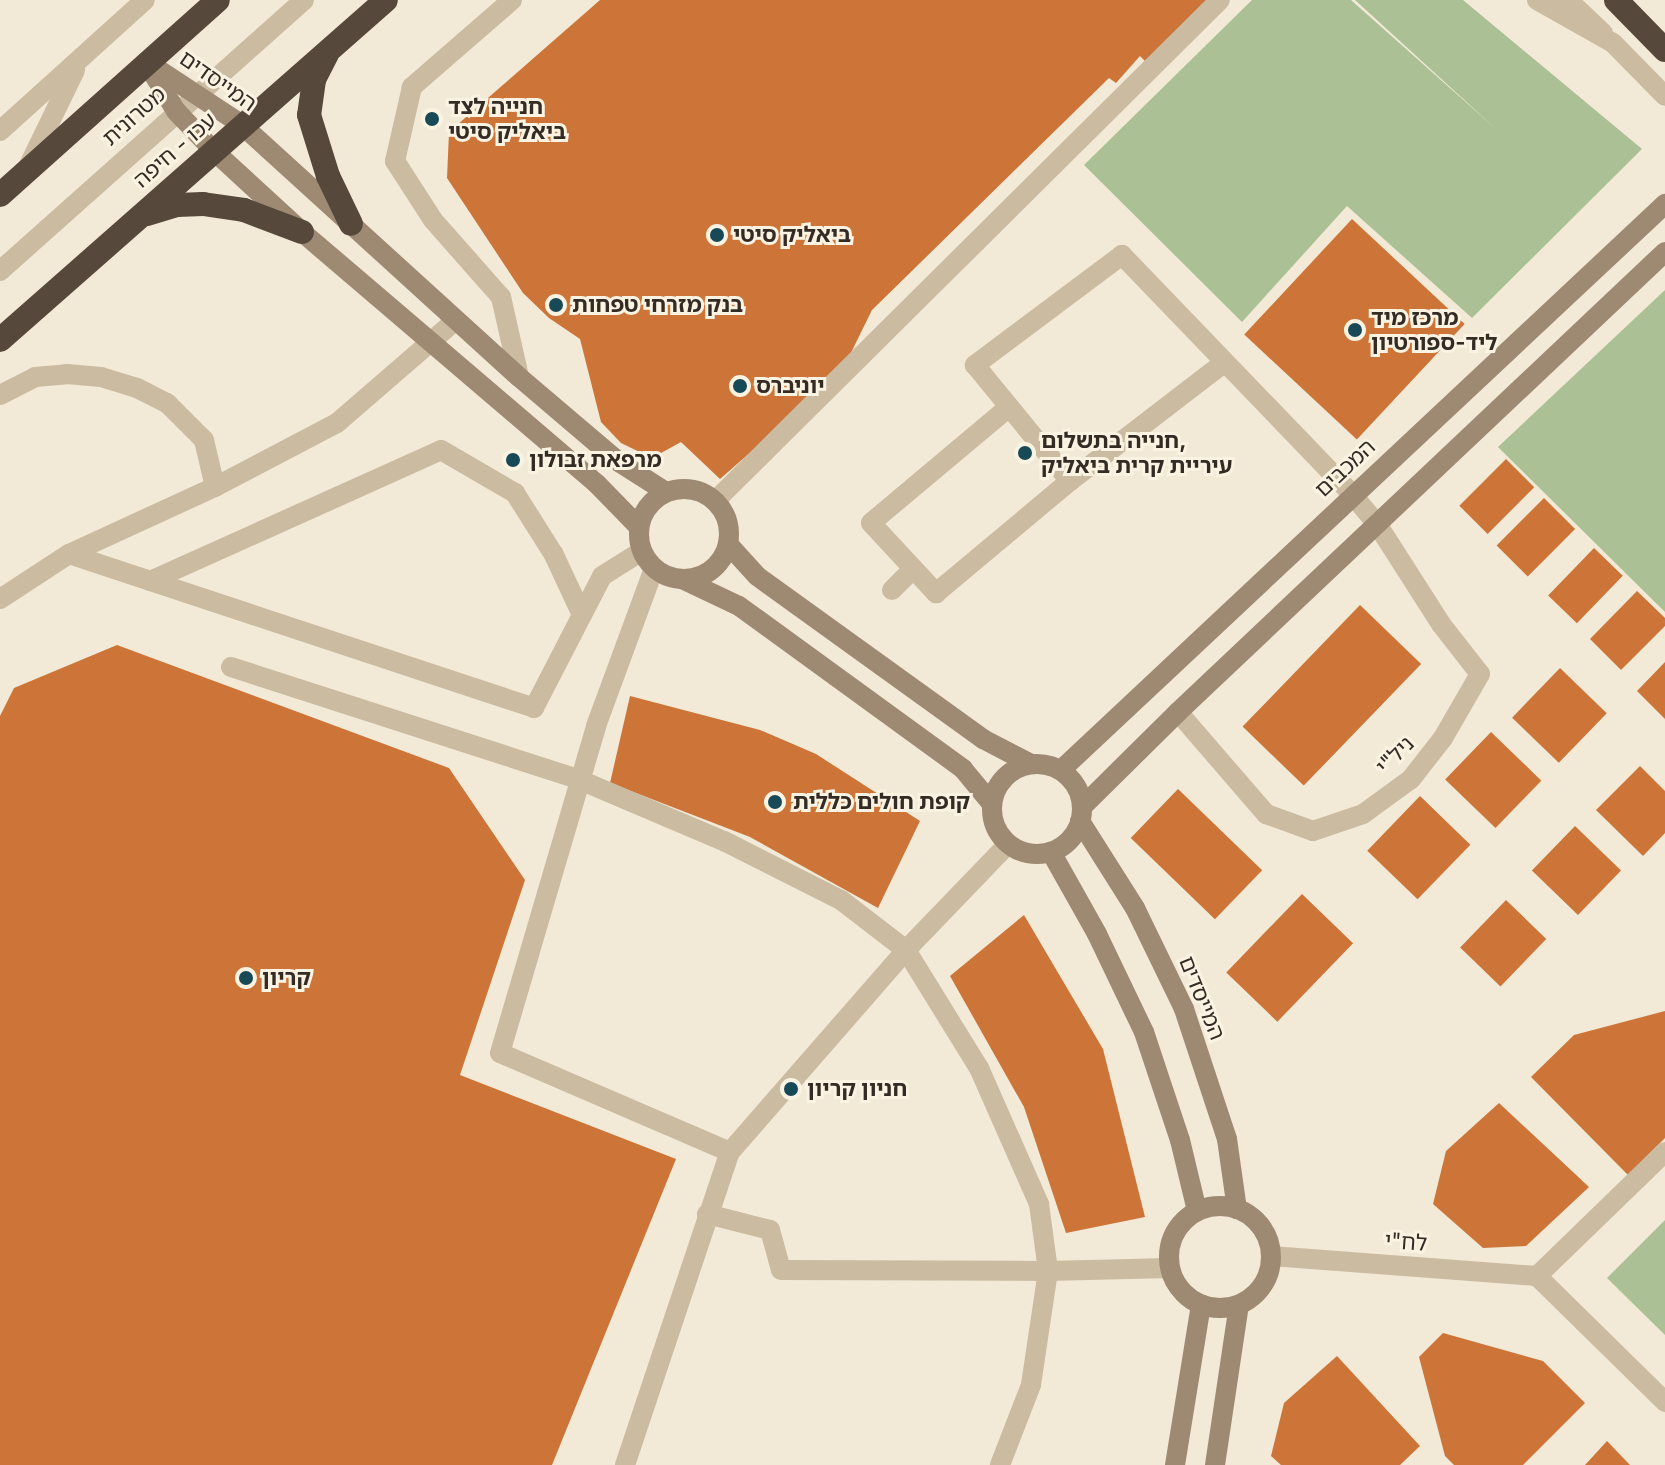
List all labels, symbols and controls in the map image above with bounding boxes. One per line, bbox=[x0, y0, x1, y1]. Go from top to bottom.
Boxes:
street label: המייסדים bbox=[174, 45, 262, 117]
street label: מטרונית bbox=[97, 81, 171, 151]
place label: חנייה לצד ביאליק סיטי bbox=[448, 93, 566, 144]
street label: עכו - חיפה bbox=[128, 107, 222, 193]
marker: חנייה לצד ביאליק סיטי bbox=[423, 110, 441, 128]
place label: ביאליק סיטי bbox=[733, 222, 851, 248]
marker: ביאליק סיטי bbox=[708, 226, 726, 244]
place label: בנק מזרחי טפחות bbox=[572, 292, 743, 318]
marker: בנק מזרחי טפחות bbox=[547, 296, 565, 314]
place label: מרכז מיד ליד-ספורטיון bbox=[1371, 304, 1498, 356]
marker: מרכז מיד ליד-ספורטיון bbox=[1346, 321, 1364, 339]
place label: יוניברס bbox=[756, 373, 824, 399]
marker: יוניברס bbox=[731, 377, 749, 395]
place label: חנייה בתשלום, עיריית קרית ביאליק bbox=[1041, 427, 1232, 478]
street label: המכבים bbox=[1309, 434, 1381, 502]
marker: חנייה בתשלום, עיריית קרית ביאליק bbox=[1016, 444, 1034, 462]
place label: מרפאת זבולון bbox=[529, 447, 662, 473]
marker: מרפאת זבולון bbox=[504, 451, 522, 469]
street label: ניל"י bbox=[1371, 731, 1419, 779]
place label: קופת חולים כללית bbox=[793, 789, 970, 815]
marker: קופת חולים כללית bbox=[764, 791, 786, 813]
street label: המייסדים bbox=[1173, 952, 1231, 1044]
place label: קריון bbox=[262, 965, 311, 991]
marker: קריון bbox=[237, 969, 255, 987]
place label: חניון קריון bbox=[807, 1076, 907, 1102]
marker: חניון קריון bbox=[782, 1080, 800, 1098]
street label: לח"י bbox=[1384, 1227, 1428, 1257]

